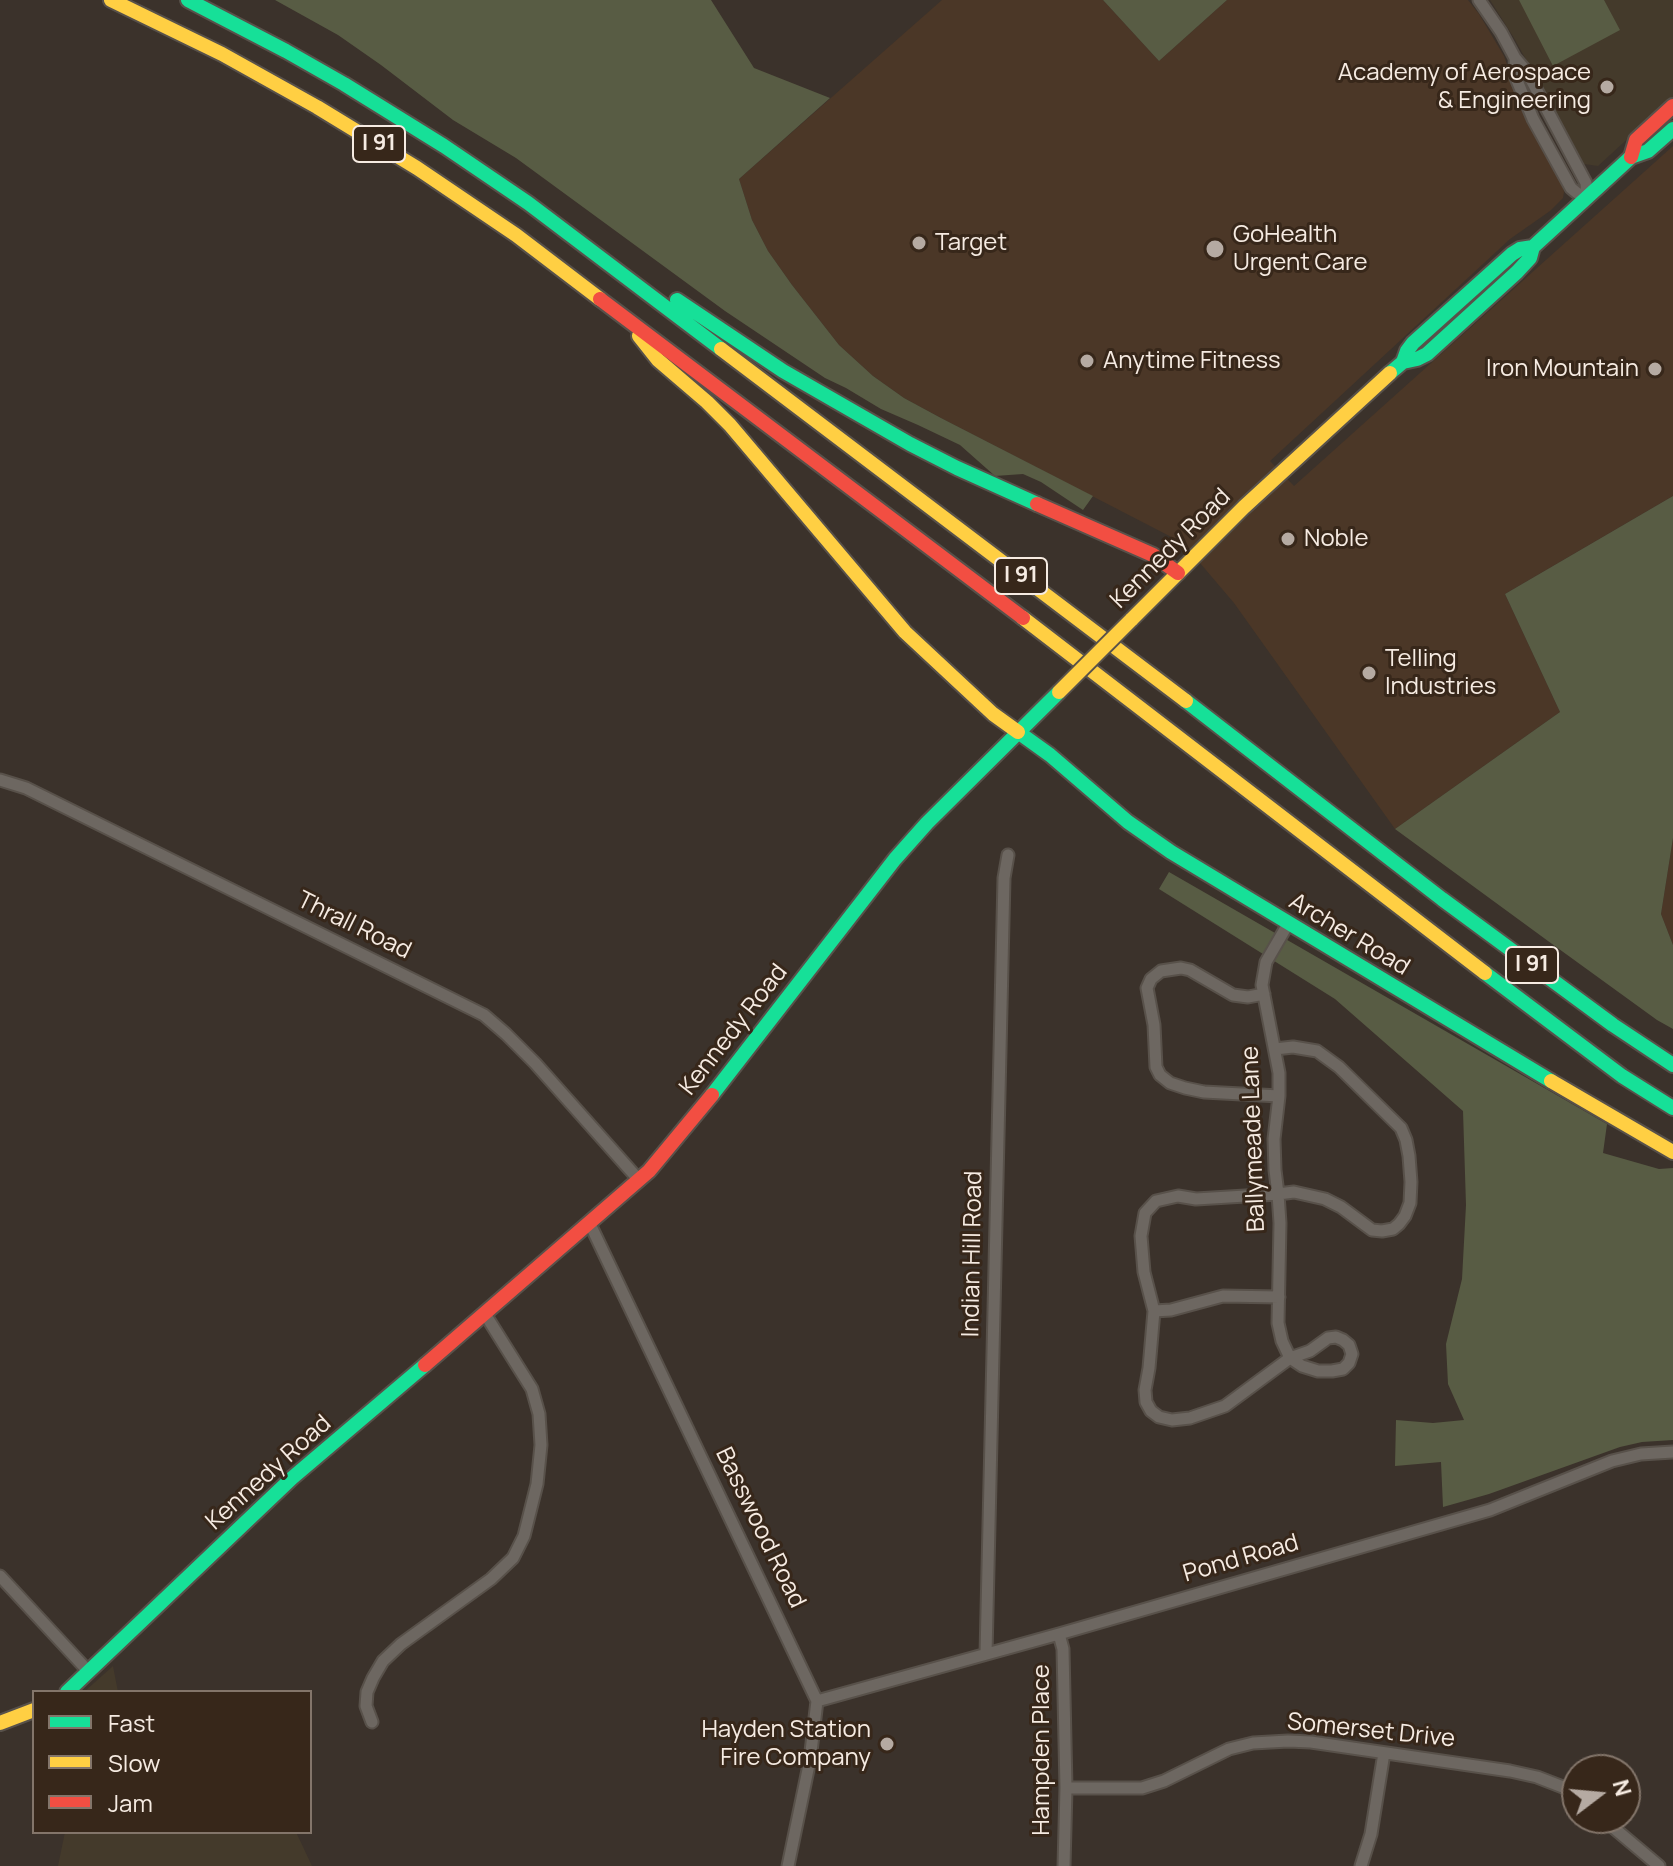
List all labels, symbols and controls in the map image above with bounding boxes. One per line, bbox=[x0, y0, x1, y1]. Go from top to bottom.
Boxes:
place label: Academy of Aerospace & Engineering bbox=[1338, 59, 1591, 115]
marker: Academy of Aerospace & Engineering bbox=[1598, 78, 1616, 96]
road number: I 91 bbox=[353, 126, 405, 162]
place label: GoHealth Urgent Care bbox=[1233, 221, 1368, 277]
place label: Target bbox=[935, 229, 1007, 257]
marker: Target bbox=[910, 234, 928, 252]
marker: GoHealth Urgent Care bbox=[1204, 238, 1226, 260]
place label: Anytime Fitness bbox=[1103, 347, 1281, 375]
marker: Anytime Fitness bbox=[1078, 352, 1096, 370]
place label: Iron Mountain bbox=[1486, 355, 1639, 383]
marker: Iron Mountain bbox=[1646, 360, 1664, 378]
street label: Kennedy Road bbox=[1105, 483, 1237, 615]
place label: Noble bbox=[1304, 525, 1368, 553]
marker: Noble bbox=[1279, 530, 1297, 548]
road number: I 91 bbox=[995, 558, 1047, 594]
place label: Telling Industries bbox=[1385, 645, 1496, 701]
marker: Telling Industries bbox=[1360, 664, 1378, 682]
street label: Thrall Road bbox=[292, 886, 416, 966]
street label: Archer Road bbox=[1284, 888, 1414, 982]
road number: I 91 bbox=[1506, 947, 1558, 983]
street label: Kennedy Road bbox=[674, 959, 794, 1101]
street label: Ballymeade Lane bbox=[1236, 1045, 1272, 1233]
street label: Indian Hill Road bbox=[957, 1170, 989, 1338]
street label: Kennedy Road bbox=[201, 1409, 337, 1537]
street label: Basswood Road bbox=[709, 1443, 811, 1613]
street label: Pond Road bbox=[1180, 1529, 1302, 1589]
street label: Hampden Place bbox=[1028, 1664, 1056, 1836]
legend bbox=[32, 1690, 312, 1834]
text: Fast bbox=[108, 1706, 155, 1739]
street label: Somerset Drive bbox=[1286, 1708, 1456, 1754]
place label: Hayden Station Fire Company bbox=[701, 1716, 871, 1772]
marker: Hayden Station Fire Company bbox=[878, 1735, 896, 1753]
text: Slow bbox=[108, 1746, 161, 1779]
north arrow bbox=[1561, 1754, 1641, 1834]
text: N bbox=[1606, 1776, 1639, 1800]
text: Jam bbox=[108, 1786, 153, 1819]

